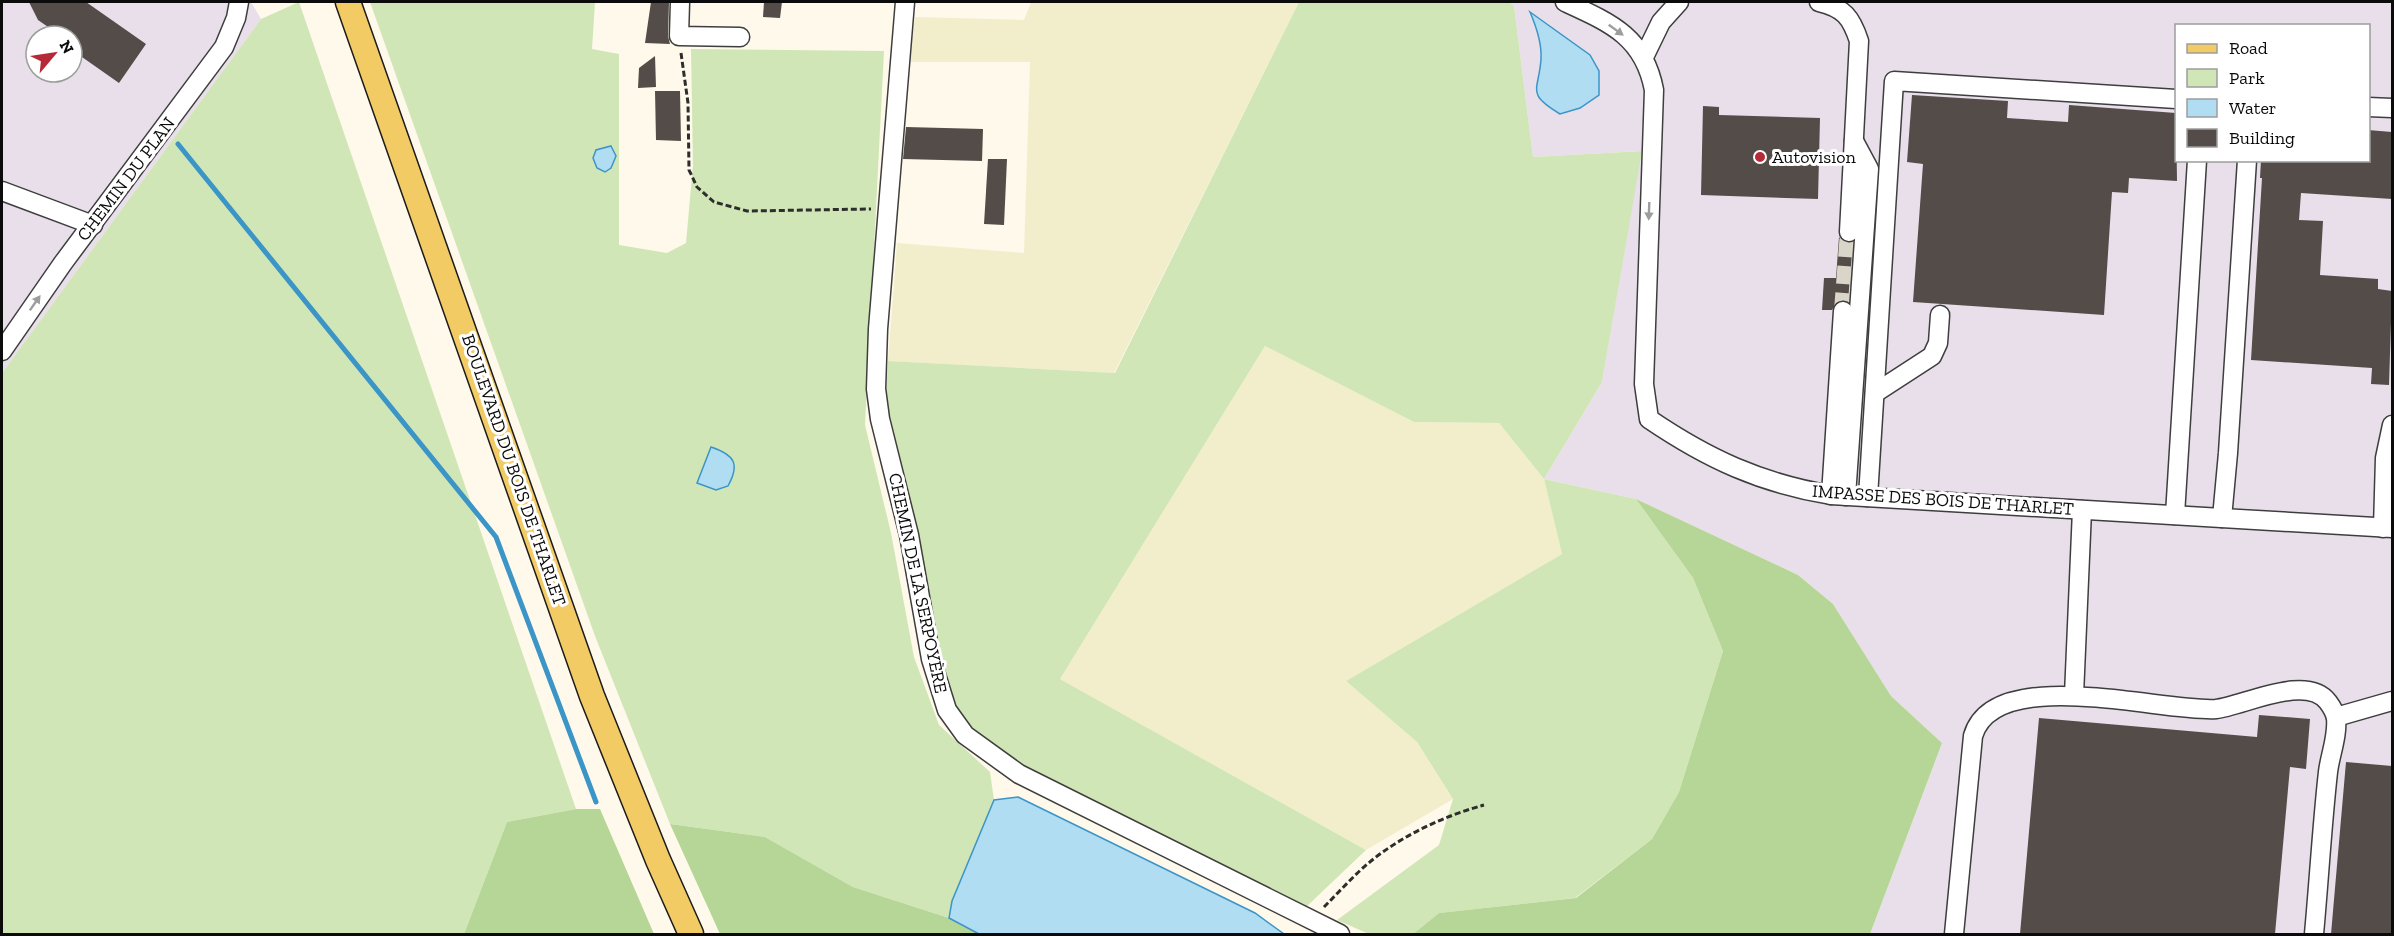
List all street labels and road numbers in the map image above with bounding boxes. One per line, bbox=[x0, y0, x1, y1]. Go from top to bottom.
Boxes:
street label: CHEMIN DU PLAN bbox=[72, 113, 180, 245]
street label: BOULEVARD DU BOIS DE THARLET bbox=[457, 331, 571, 609]
street label: CHEMIN DE LA SERPOYÈRE bbox=[884, 471, 952, 695]
street label: IMPASSE DES BOIS DE THARLET bbox=[1811, 480, 2075, 520]

